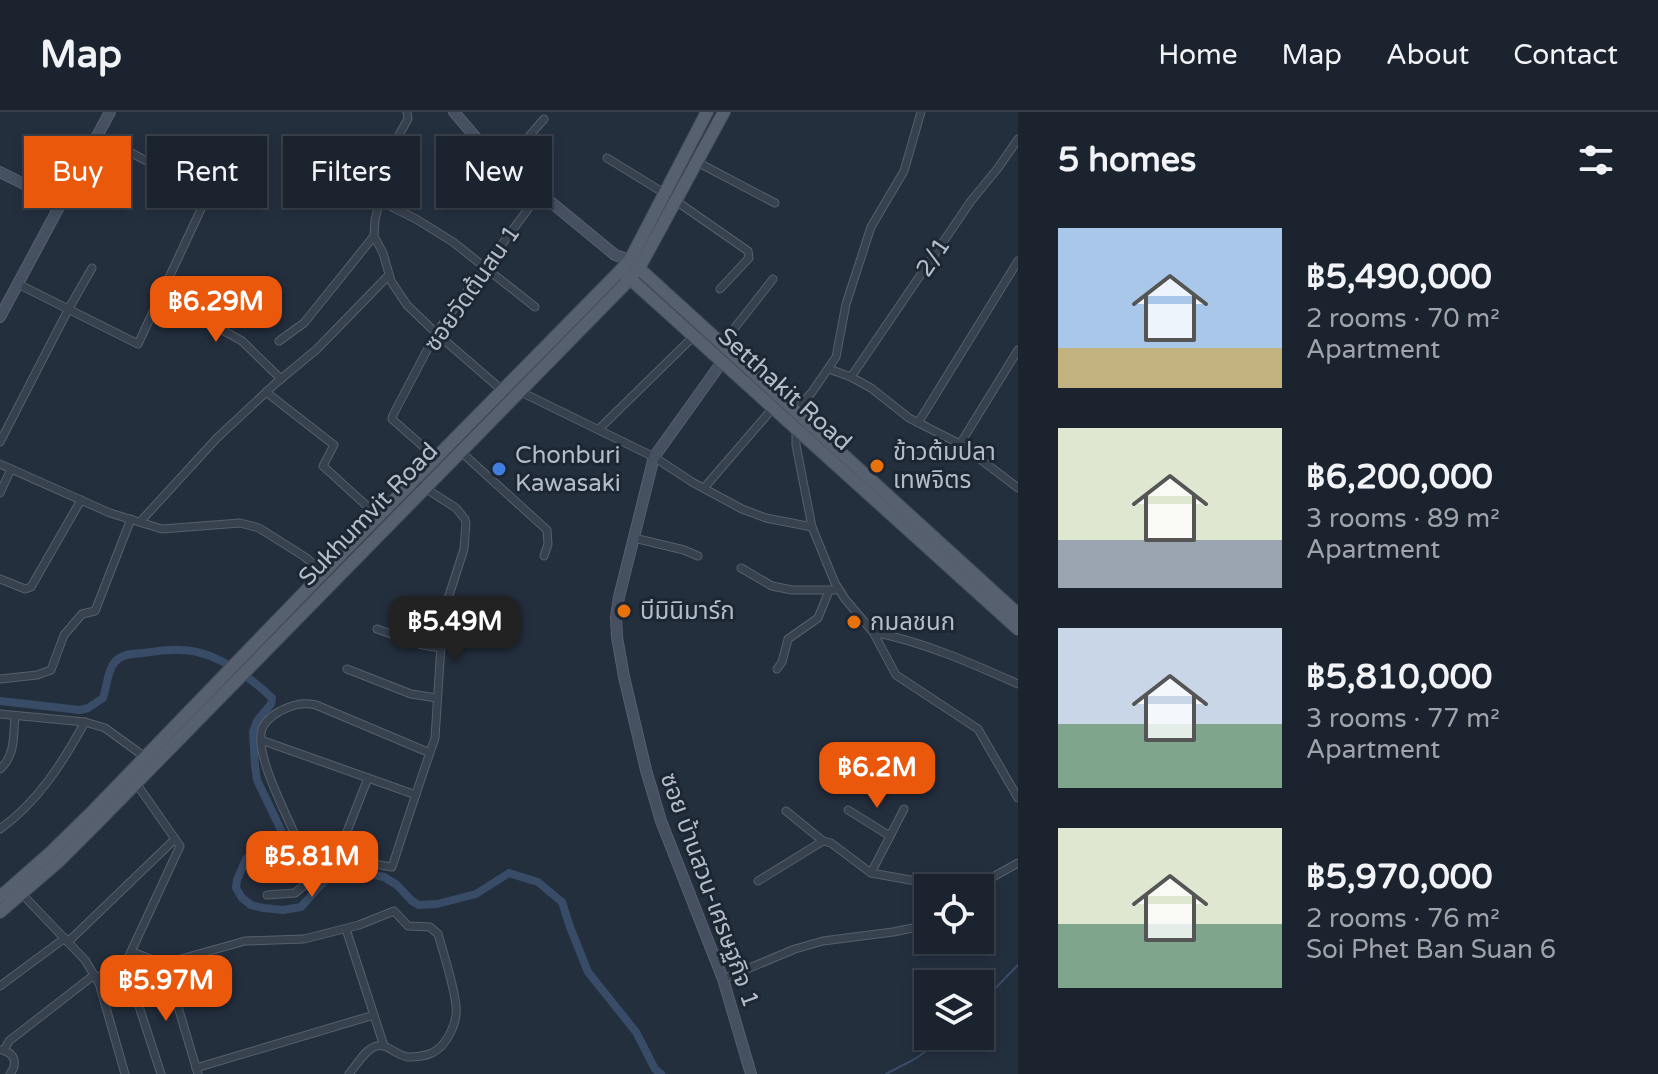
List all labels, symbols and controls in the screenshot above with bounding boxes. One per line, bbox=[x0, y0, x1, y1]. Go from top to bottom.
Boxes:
text: Map bbox=[40, 32, 122, 78]
text: Home bbox=[1158, 38, 1238, 72]
text: Map bbox=[1282, 38, 1342, 72]
text: About bbox=[1386, 38, 1469, 72]
text: Contact bbox=[1513, 38, 1618, 72]
chip: Buy bbox=[24, 136, 131, 208]
chip: Rent bbox=[147, 136, 267, 208]
chip: Filters bbox=[283, 136, 420, 208]
chip: New bbox=[436, 136, 552, 208]
icon: filters bbox=[1574, 138, 1618, 182]
text: 5 homes bbox=[1058, 140, 1196, 181]
street label: ซอยวัดต้นสน 1 bbox=[418, 219, 527, 357]
street label: 2/1 bbox=[910, 232, 957, 282]
text: ฿5,490,000 bbox=[1306, 257, 1492, 298]
icon: home bbox=[1122, 260, 1218, 356]
pin: ฿6.29M bbox=[151, 276, 281, 344]
text: ฿6.29M bbox=[168, 286, 264, 317]
text: 2 rooms · 70 m² bbox=[1306, 303, 1500, 334]
street label: Setthakit Road bbox=[712, 322, 857, 457]
text: Apartment bbox=[1306, 334, 1440, 365]
street label: Sukhumvit Road bbox=[293, 437, 444, 592]
place label: ข้าวต้มปลา เทพจิตร bbox=[893, 438, 996, 495]
place label: Chonburi Kawasaki bbox=[515, 441, 621, 498]
marker: ข้าวต้มปลา เทพจิตร bbox=[868, 457, 886, 475]
text: ฿6,200,000 bbox=[1306, 457, 1493, 498]
marker: Chonburi Kawasaki bbox=[490, 460, 508, 478]
icon: home bbox=[1122, 460, 1218, 556]
text: 3 rooms · 89 m² bbox=[1306, 503, 1500, 534]
text: Apartment bbox=[1306, 534, 1440, 565]
pin: ฿5.49M bbox=[390, 596, 520, 664]
place label: บีมินิมาร์ก bbox=[640, 597, 735, 626]
marker: บีมินิมาร์ก bbox=[615, 602, 633, 620]
text: ฿5.49M bbox=[407, 606, 503, 637]
place label: กมลชนก bbox=[870, 608, 955, 637]
marker: กมลชนก bbox=[845, 613, 863, 631]
text: ฿5,810,000 bbox=[1306, 657, 1492, 698]
icon: home bbox=[1122, 660, 1218, 756]
text: 3 rooms · 77 m² bbox=[1306, 703, 1500, 734]
text: Apartment bbox=[1306, 734, 1440, 765]
pin: ฿6.2M bbox=[821, 742, 933, 810]
text: ฿6.2M bbox=[837, 752, 917, 783]
street label: ซอย บ้านสวน-เศรษฐกิจ 1 bbox=[654, 769, 765, 1011]
pin: ฿5.81M bbox=[247, 831, 377, 899]
text: ฿5.81M bbox=[264, 841, 360, 872]
text: ฿5,970,000 bbox=[1306, 857, 1493, 898]
icon: home bbox=[1122, 860, 1218, 956]
map controls bbox=[914, 874, 994, 1050]
button: locate bbox=[914, 874, 994, 954]
text: 2 rooms · 76 m² bbox=[1306, 903, 1500, 934]
text: Soi Phet Ban Suan 6 bbox=[1306, 934, 1556, 965]
pin: ฿5.97M bbox=[101, 955, 231, 1023]
text: ฿5.97M bbox=[118, 965, 214, 996]
button: layers bbox=[914, 970, 994, 1050]

